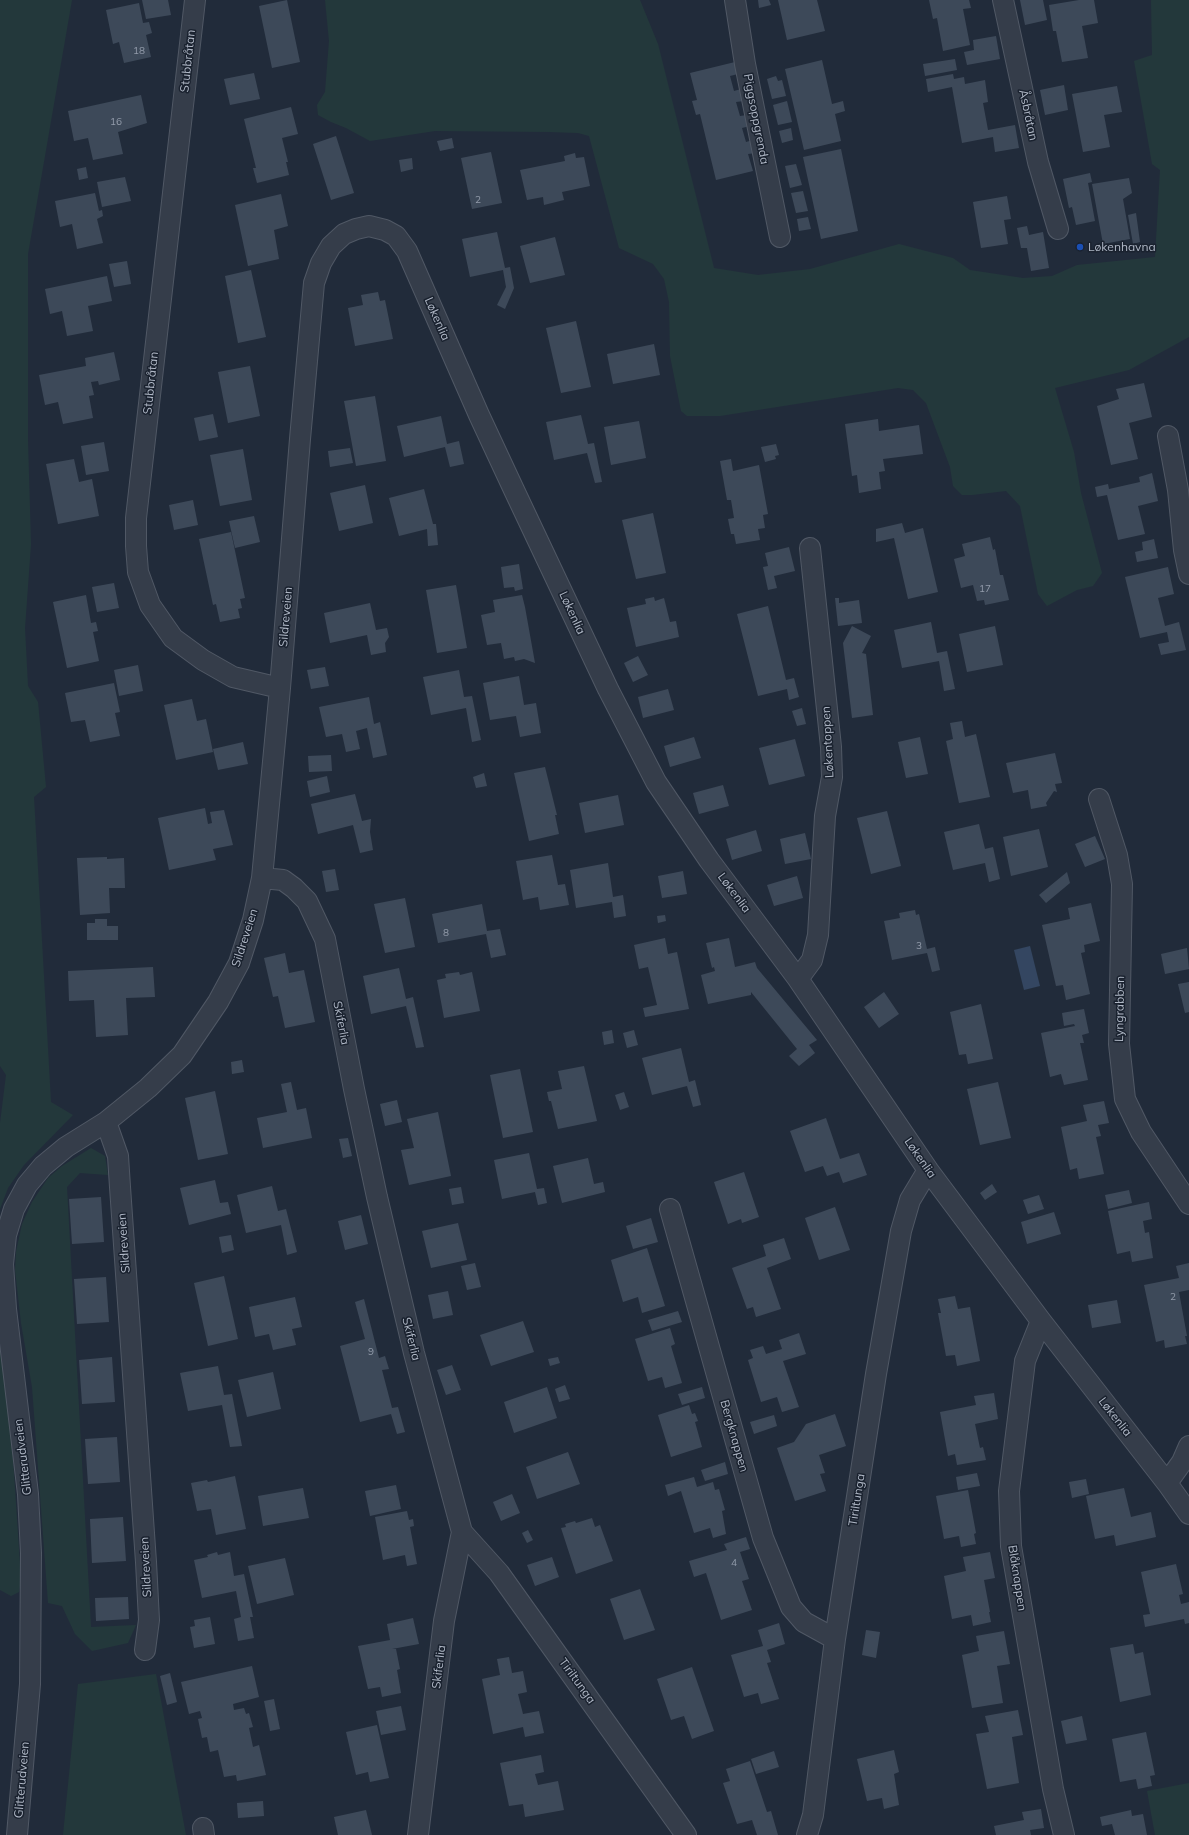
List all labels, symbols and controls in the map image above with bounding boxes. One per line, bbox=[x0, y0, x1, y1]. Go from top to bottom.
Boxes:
street label: Stubbråtan bbox=[178, 29, 198, 93]
house number: 18 bbox=[133, 45, 145, 57]
street label: Piggsoppgrenda bbox=[740, 73, 772, 165]
street label: Åsbråtan bbox=[1016, 88, 1040, 142]
house number: 16 bbox=[110, 116, 122, 128]
house number: 2 bbox=[475, 194, 481, 206]
place label: Løkenhavna bbox=[1088, 240, 1156, 254]
marker: Løkenhavna bbox=[1075, 242, 1085, 252]
street label: Løkenlia bbox=[421, 295, 453, 343]
street label: Stubbråtan bbox=[141, 351, 161, 415]
house number: 17 bbox=[979, 583, 991, 595]
street label: Sildreveien bbox=[276, 586, 296, 648]
street label: Løkenlia bbox=[556, 589, 588, 637]
street label: Løkentoppen bbox=[819, 706, 837, 778]
street label: Løkenlia bbox=[714, 870, 754, 916]
street label: Sildreveien bbox=[229, 907, 261, 969]
house number: 8 bbox=[443, 927, 449, 939]
house number: 3 bbox=[916, 940, 922, 952]
street label: Lyngrabben bbox=[1112, 976, 1128, 1042]
street label: Skiferlia bbox=[330, 1000, 352, 1046]
street label: Løkenlia bbox=[901, 1135, 939, 1181]
street label: Sildreveien bbox=[115, 1212, 133, 1274]
house number: 2 bbox=[1170, 1291, 1176, 1303]
street label: Skiferlia bbox=[399, 1316, 423, 1362]
house number: 9 bbox=[368, 1346, 374, 1358]
street label: Løkenlia bbox=[1095, 1395, 1135, 1439]
street label: Bergknappen bbox=[717, 1398, 751, 1474]
street label: Glitterudveien bbox=[11, 1418, 35, 1496]
street label: Tiriltunga bbox=[846, 1473, 868, 1527]
street label: Sildreveien bbox=[137, 1536, 155, 1598]
street label: Blåknappen bbox=[1005, 1544, 1029, 1612]
house number: 4 bbox=[731, 1557, 737, 1569]
street label: Skiferlia bbox=[429, 1644, 449, 1690]
street label: Tiriltunga bbox=[556, 1655, 598, 1707]
street label: Glitterudveien bbox=[11, 1741, 33, 1819]

